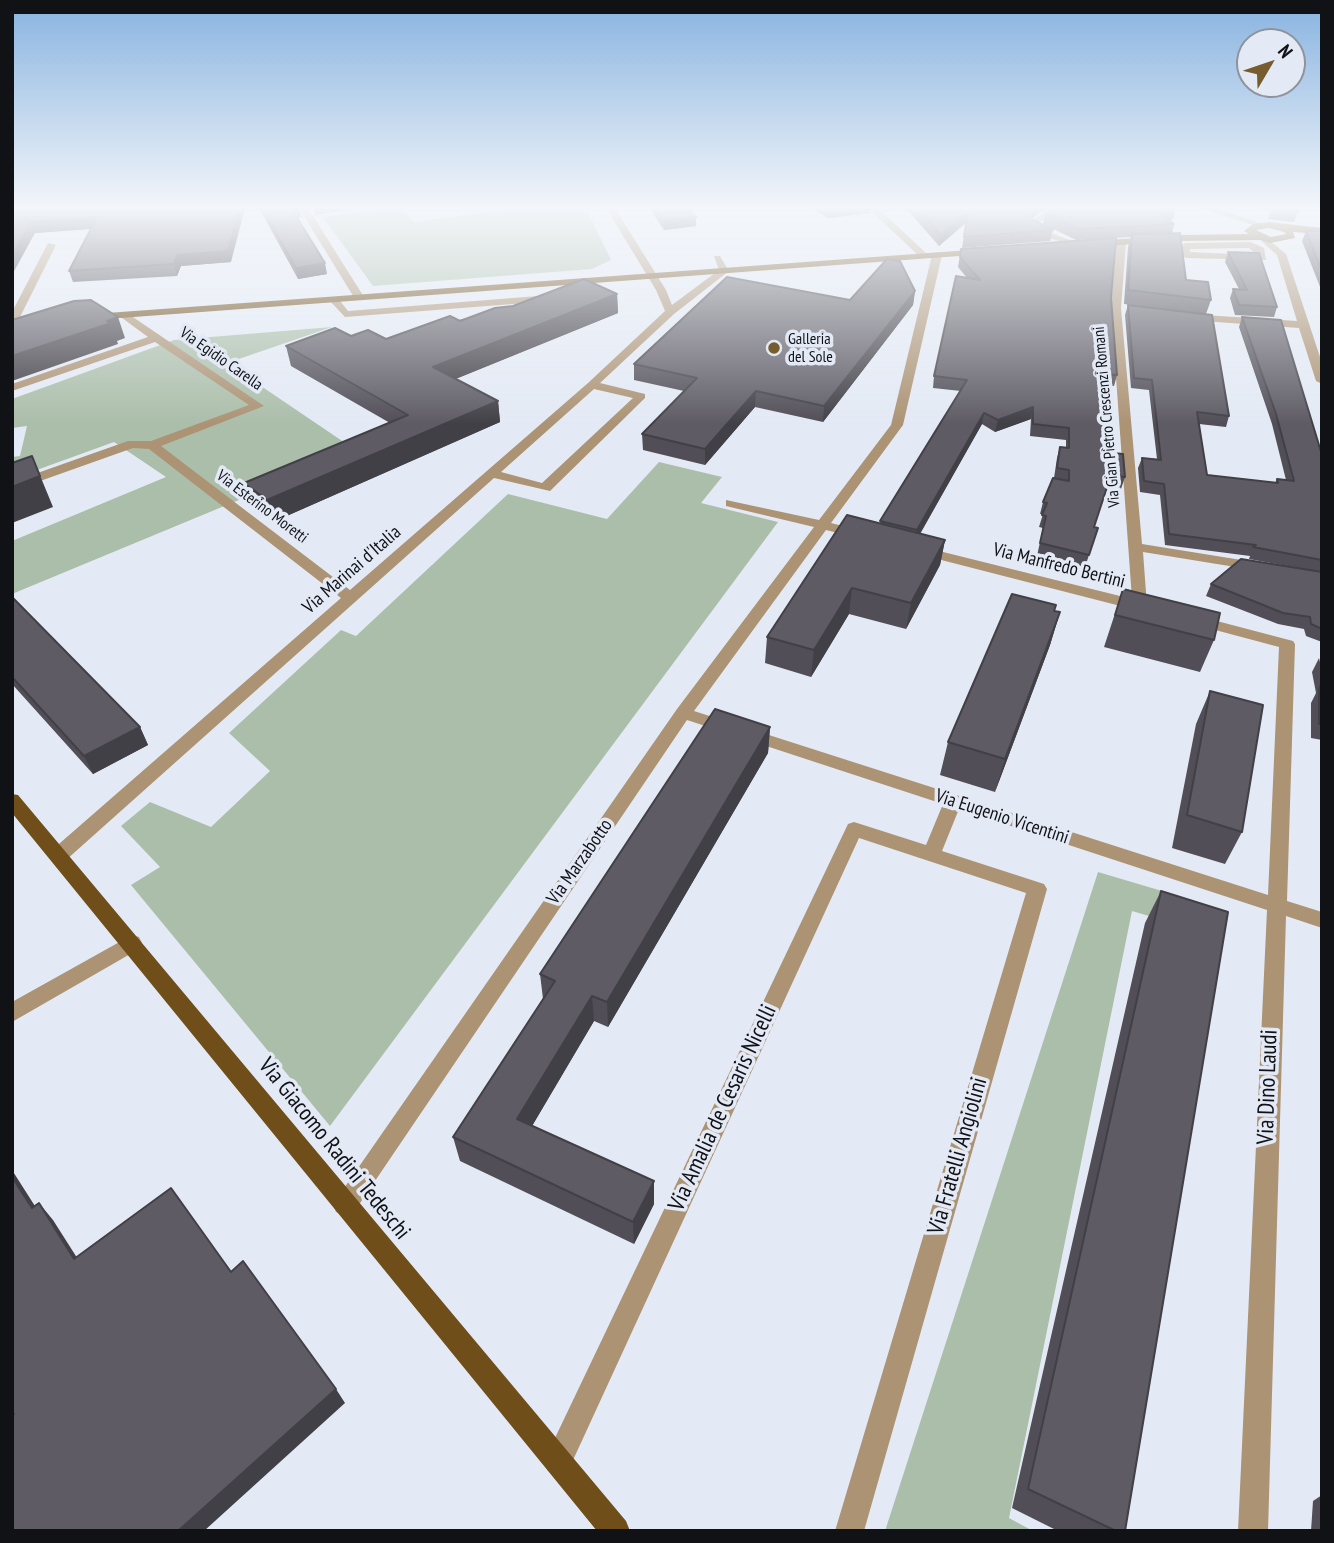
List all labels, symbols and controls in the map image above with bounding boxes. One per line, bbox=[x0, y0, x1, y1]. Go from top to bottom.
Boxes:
north arrow bbox=[1236, 28, 1306, 98]
text: N bbox=[1273, 39, 1298, 63]
street label: Via Egidio Carella bbox=[176, 323, 266, 395]
street label: Via Gian Pietro Crescenzi Romani bbox=[1090, 326, 1124, 508]
place label: Galleria del Sole bbox=[788, 329, 833, 367]
marker: Galleria del Sole bbox=[766, 340, 782, 356]
street label: Via Esterino Moretti bbox=[213, 466, 311, 548]
street label: Via Marinai d'Italia bbox=[298, 521, 406, 619]
street label: Via Manfredo Bertini bbox=[991, 539, 1127, 593]
street label: Via Eugenio Vicentini bbox=[932, 785, 1072, 849]
street label: Via Marzabotto bbox=[542, 815, 618, 909]
street label: Via Amalia de Cesaris Nicelli bbox=[663, 1001, 783, 1215]
street label: Via Dino Laudi bbox=[1252, 1029, 1284, 1145]
street label: Via Giacomo Radini Tedeschi bbox=[252, 1053, 416, 1245]
street label: Via Fratelli Angiolini bbox=[922, 1074, 994, 1238]

